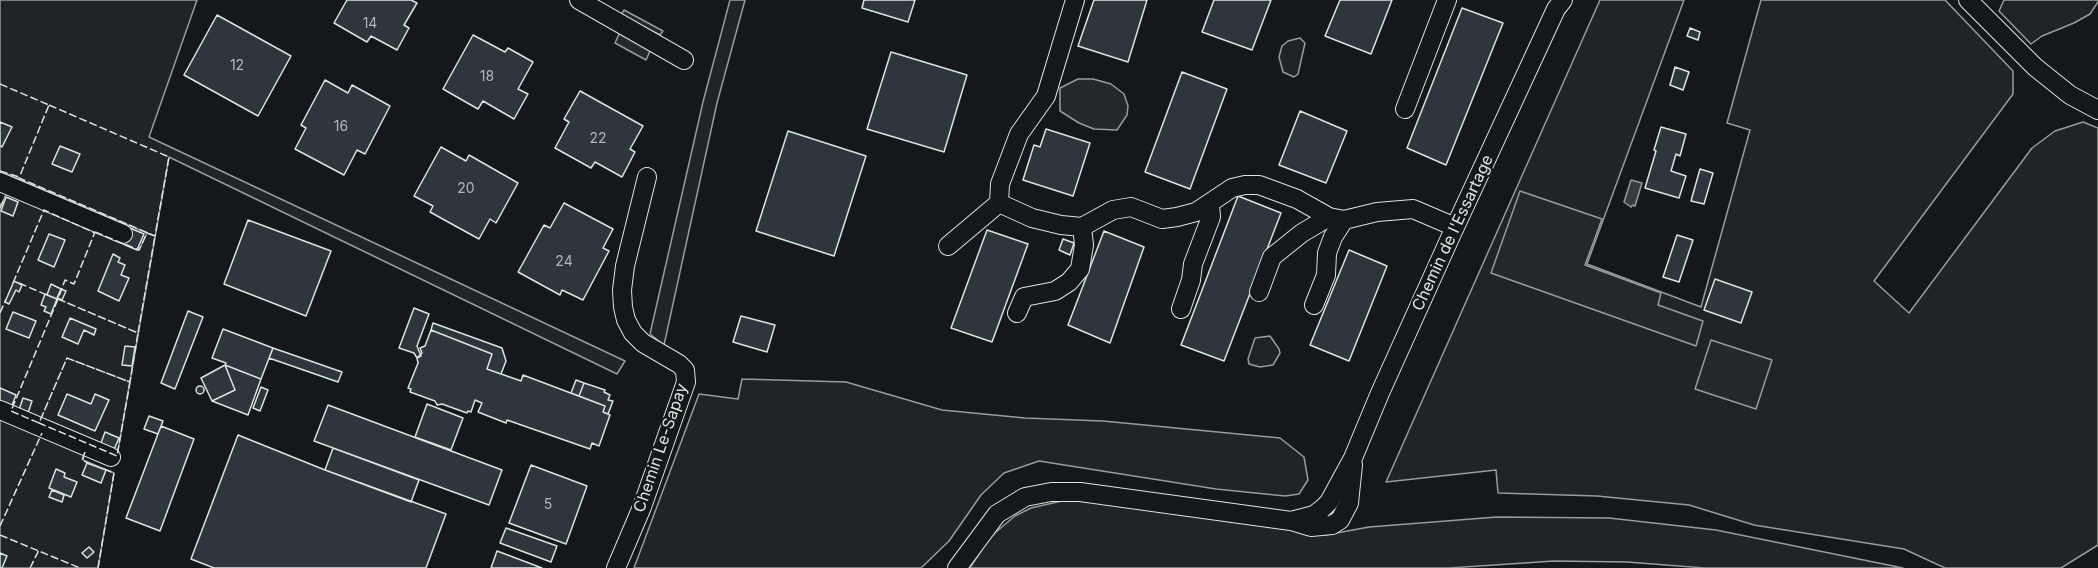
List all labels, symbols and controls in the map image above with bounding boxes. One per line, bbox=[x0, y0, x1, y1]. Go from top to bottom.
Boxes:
house number: 14 bbox=[363, 16, 377, 32]
house number: 12 bbox=[230, 58, 244, 74]
house number: 18 bbox=[480, 69, 494, 85]
house number: 16 bbox=[334, 119, 348, 135]
house number: 22 bbox=[589, 131, 607, 147]
street label: Chemin de l'Essartage bbox=[1408, 152, 1498, 314]
house number: 20 bbox=[457, 181, 475, 197]
house number: 24 bbox=[555, 254, 573, 270]
street label: Chemin Le-Sapay bbox=[630, 381, 692, 515]
house number: 5 bbox=[544, 497, 552, 513]

